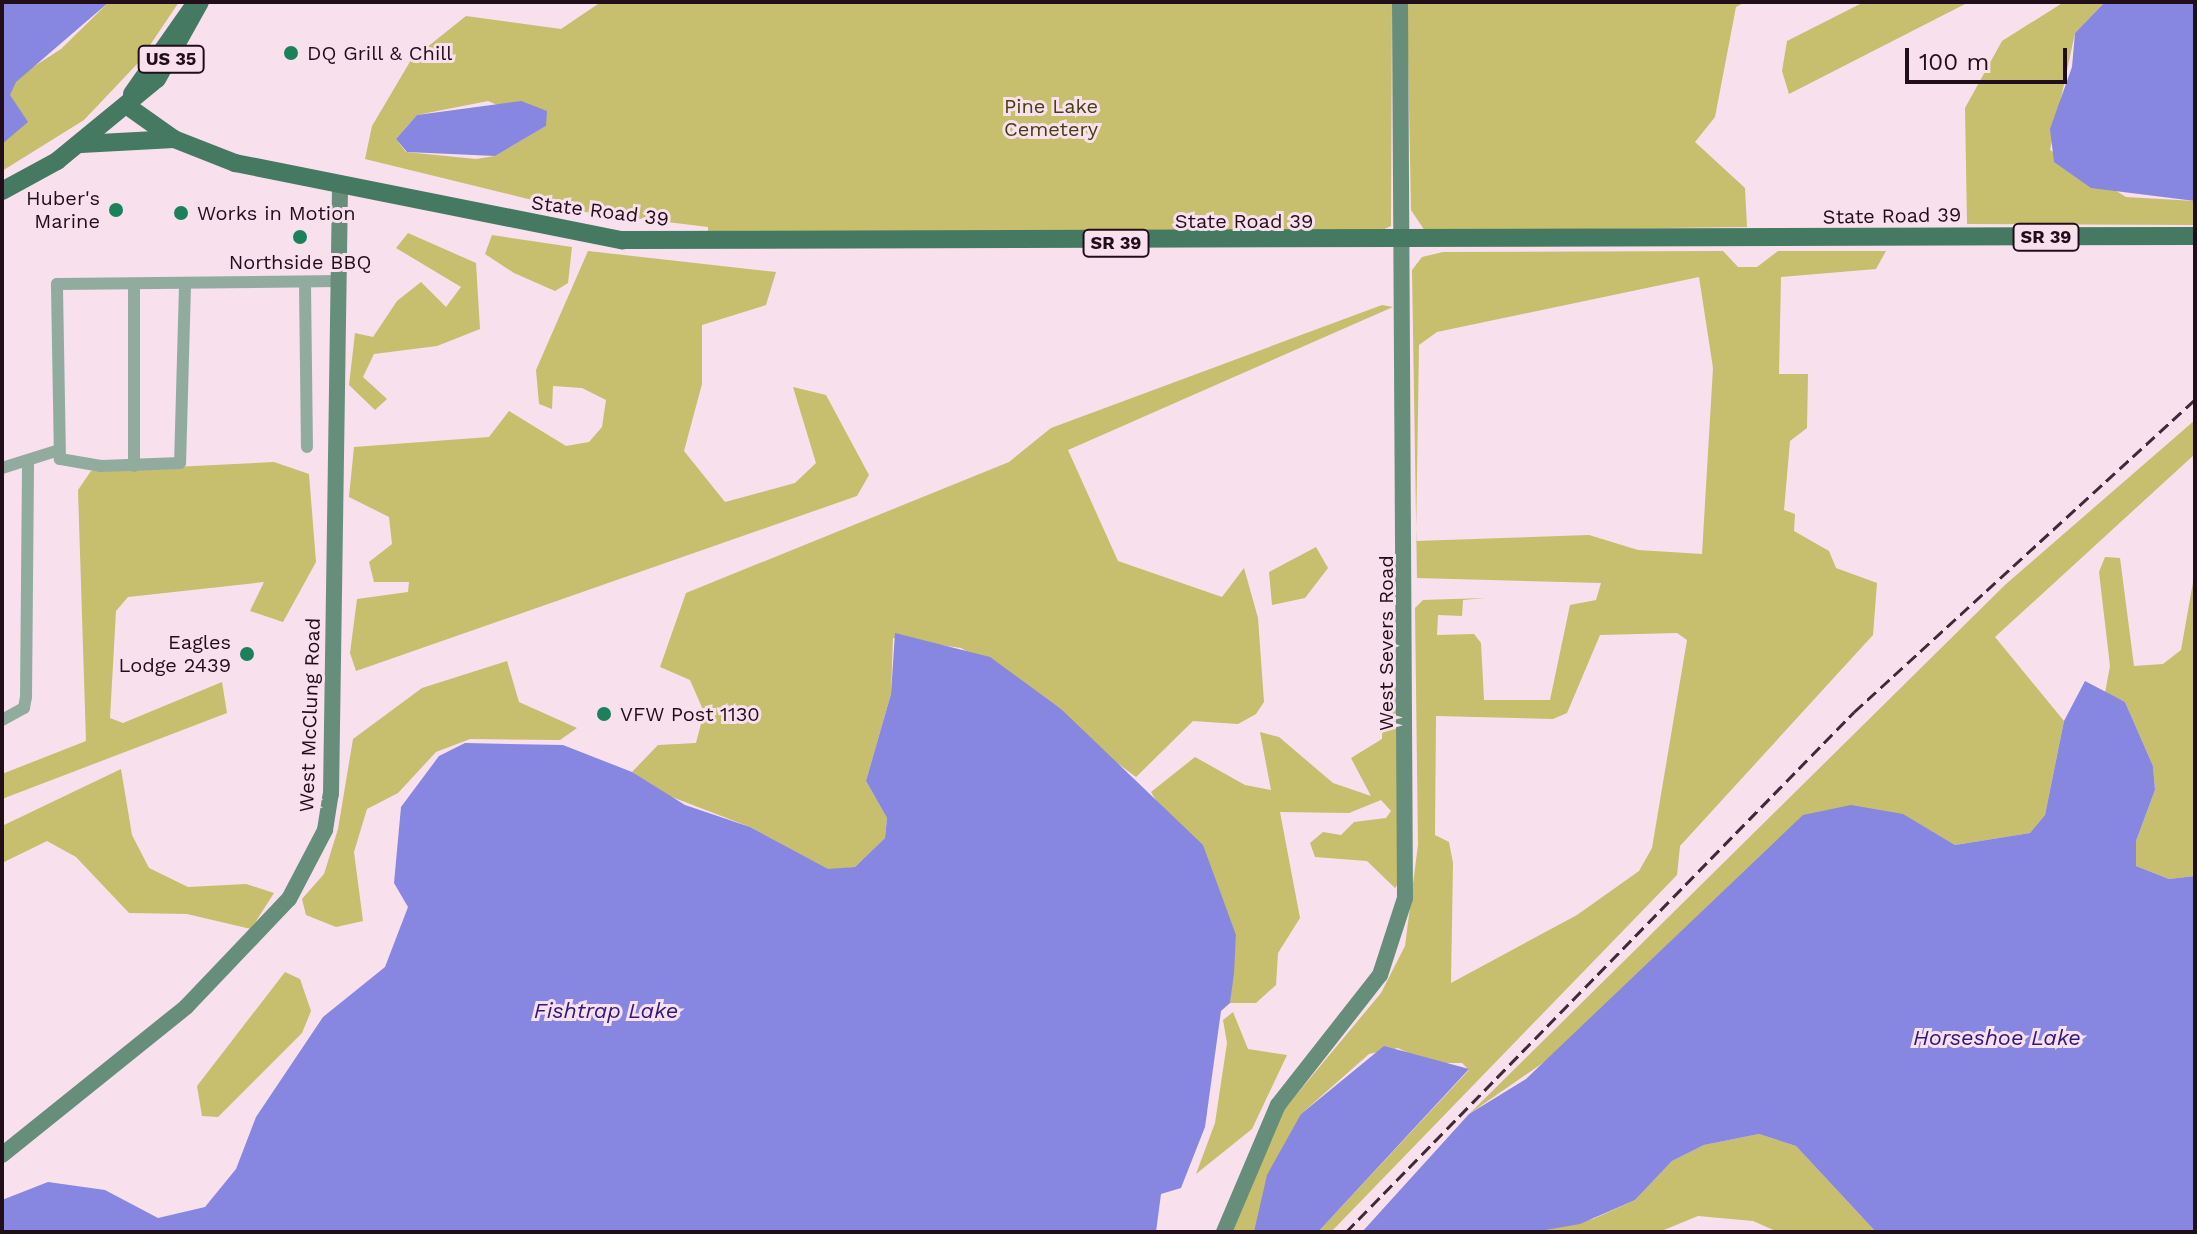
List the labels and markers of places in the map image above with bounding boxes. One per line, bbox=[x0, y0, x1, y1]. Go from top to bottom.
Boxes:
place label: DQ Grill & Chill bbox=[307, 41, 453, 65]
marker: DQ Grill & Chill bbox=[282, 44, 300, 62]
place label: Huber's Marine bbox=[26, 186, 100, 233]
marker: Huber's Marine bbox=[107, 201, 125, 219]
place label: Works in Motion bbox=[197, 201, 356, 225]
marker: Works in Motion bbox=[172, 204, 190, 222]
marker: Northside BBQ bbox=[291, 228, 309, 246]
place label: Northside BBQ bbox=[229, 250, 371, 274]
place label: Eagles Lodge 2439 bbox=[119, 630, 231, 677]
marker: Eagles Lodge 2439 bbox=[238, 645, 256, 663]
place label: VFW Post 1130 bbox=[620, 702, 761, 726]
marker: VFW Post 1130 bbox=[595, 705, 613, 723]

